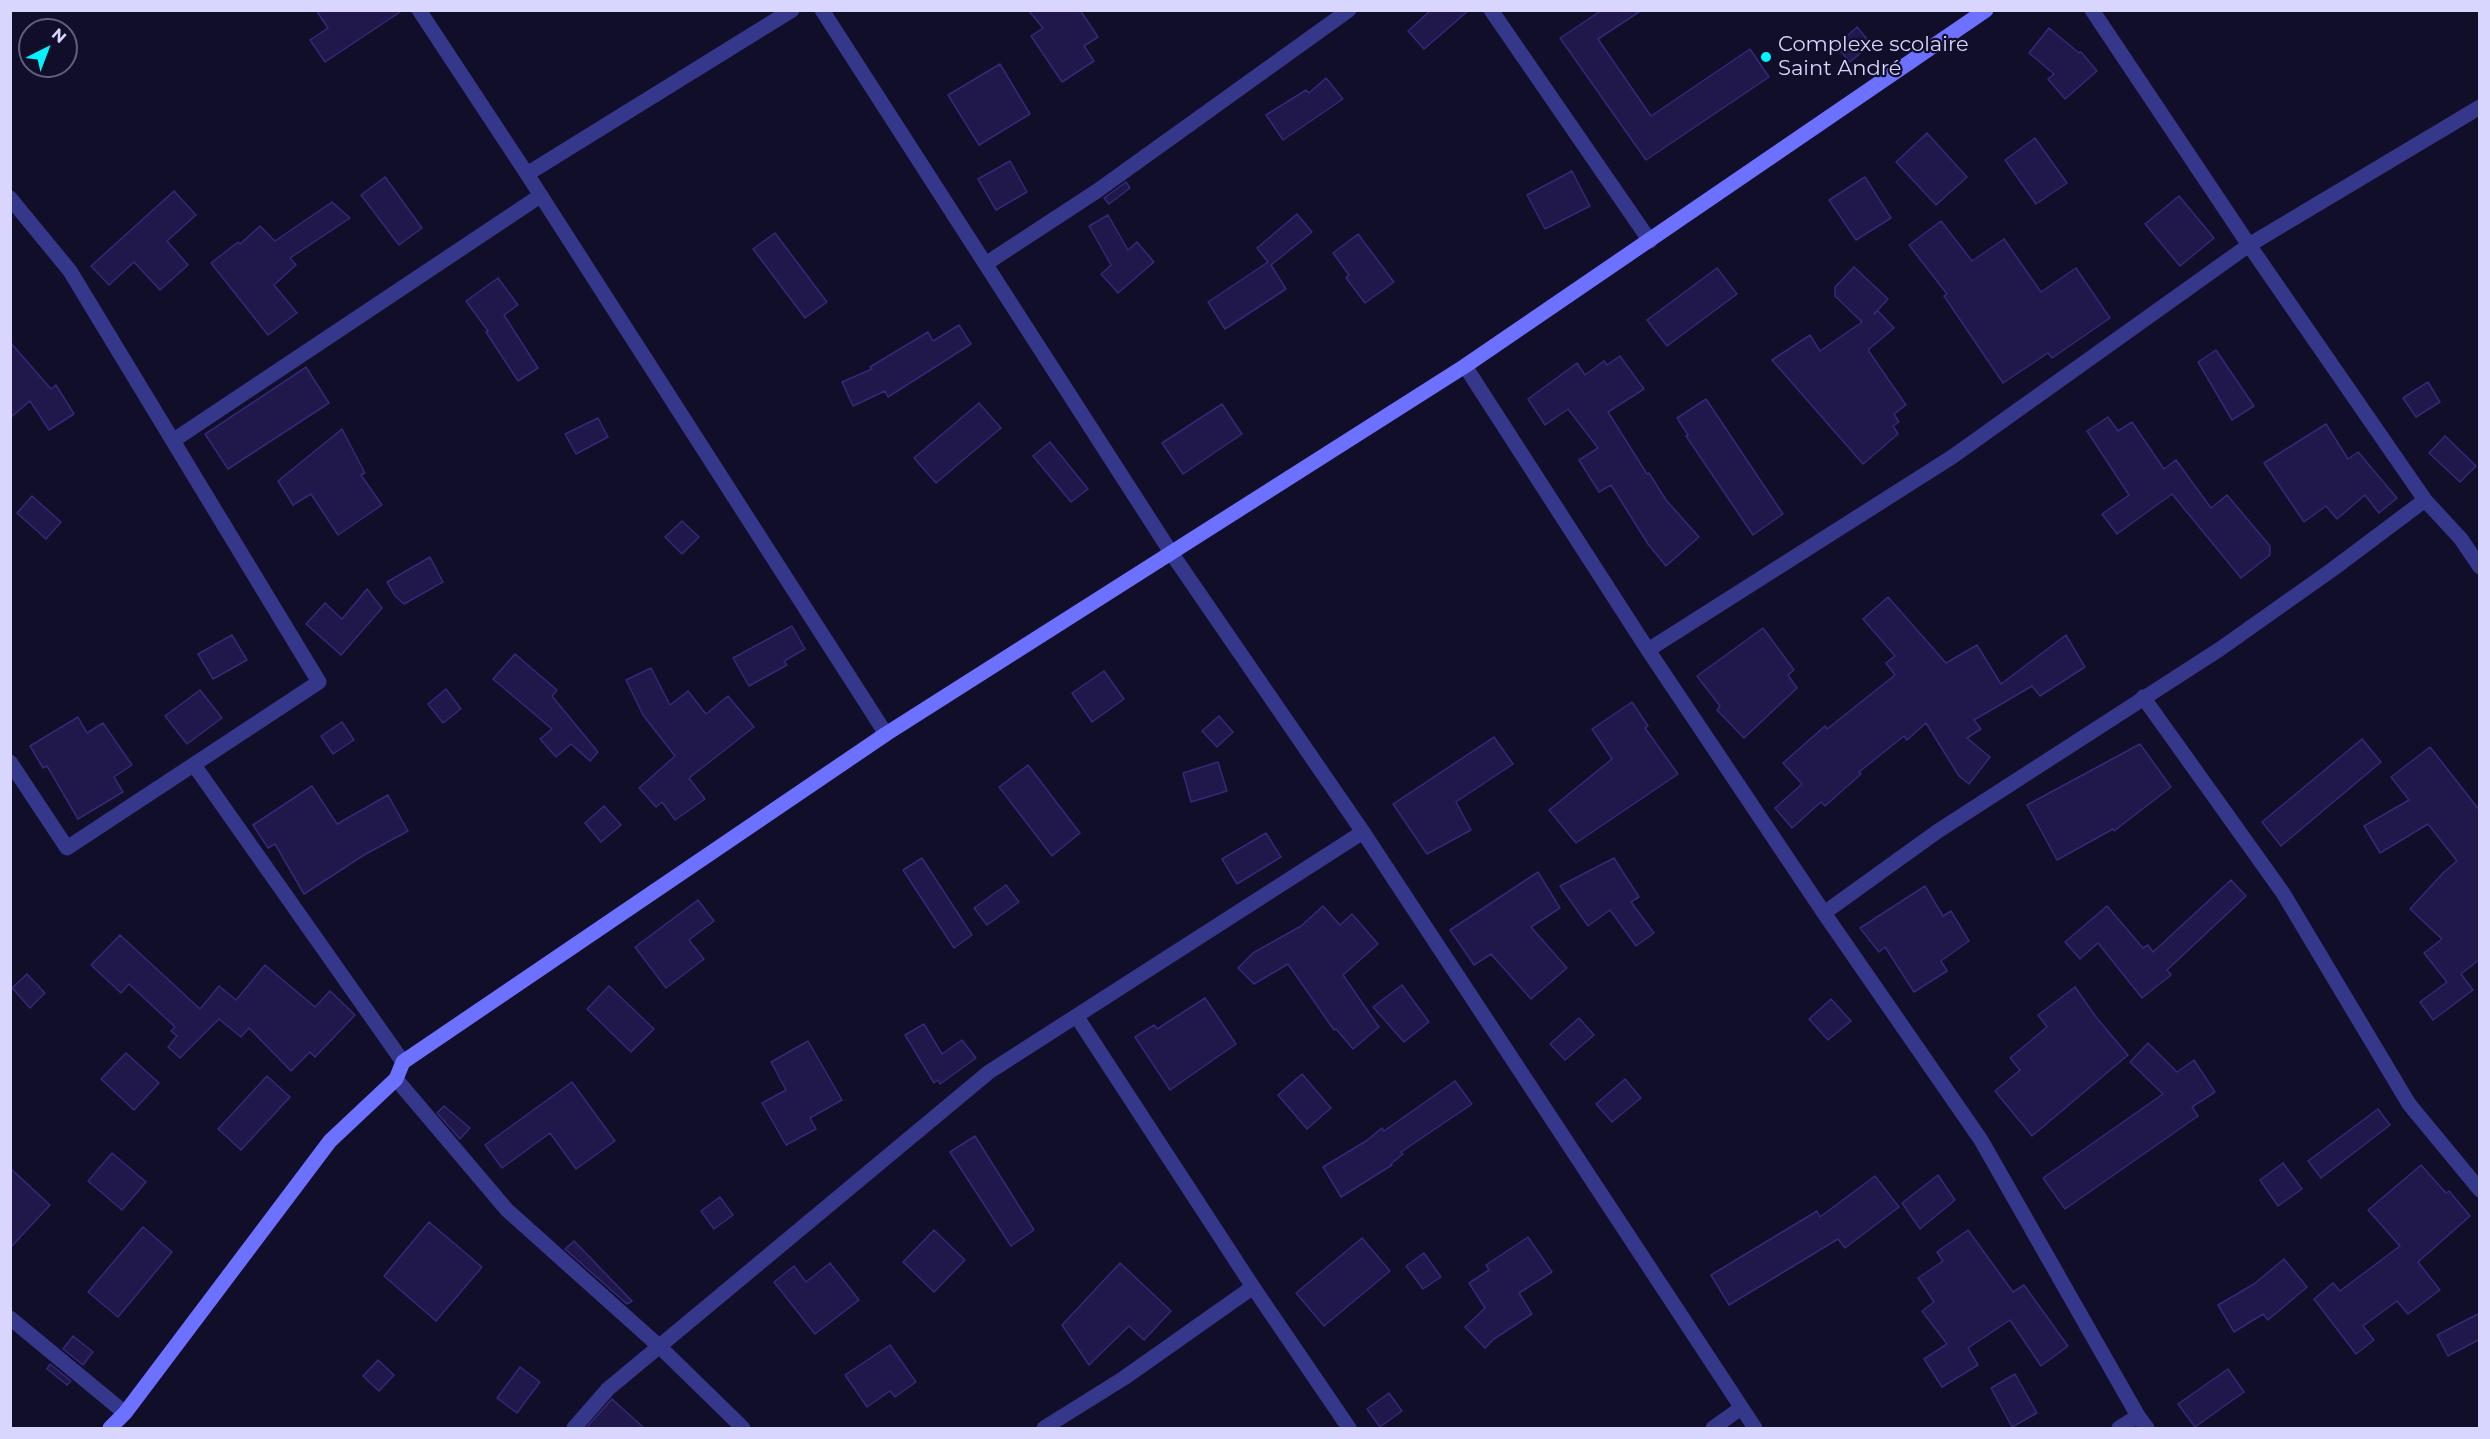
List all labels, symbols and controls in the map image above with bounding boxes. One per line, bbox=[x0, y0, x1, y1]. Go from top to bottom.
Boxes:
north arrow bbox=[18, 18, 78, 78]
text: N bbox=[48, 24, 70, 47]
place label: Complexe scolaire Saint André bbox=[1778, 32, 1969, 82]
marker: Complexe scolaire Saint André bbox=[1759, 50, 1773, 64]

